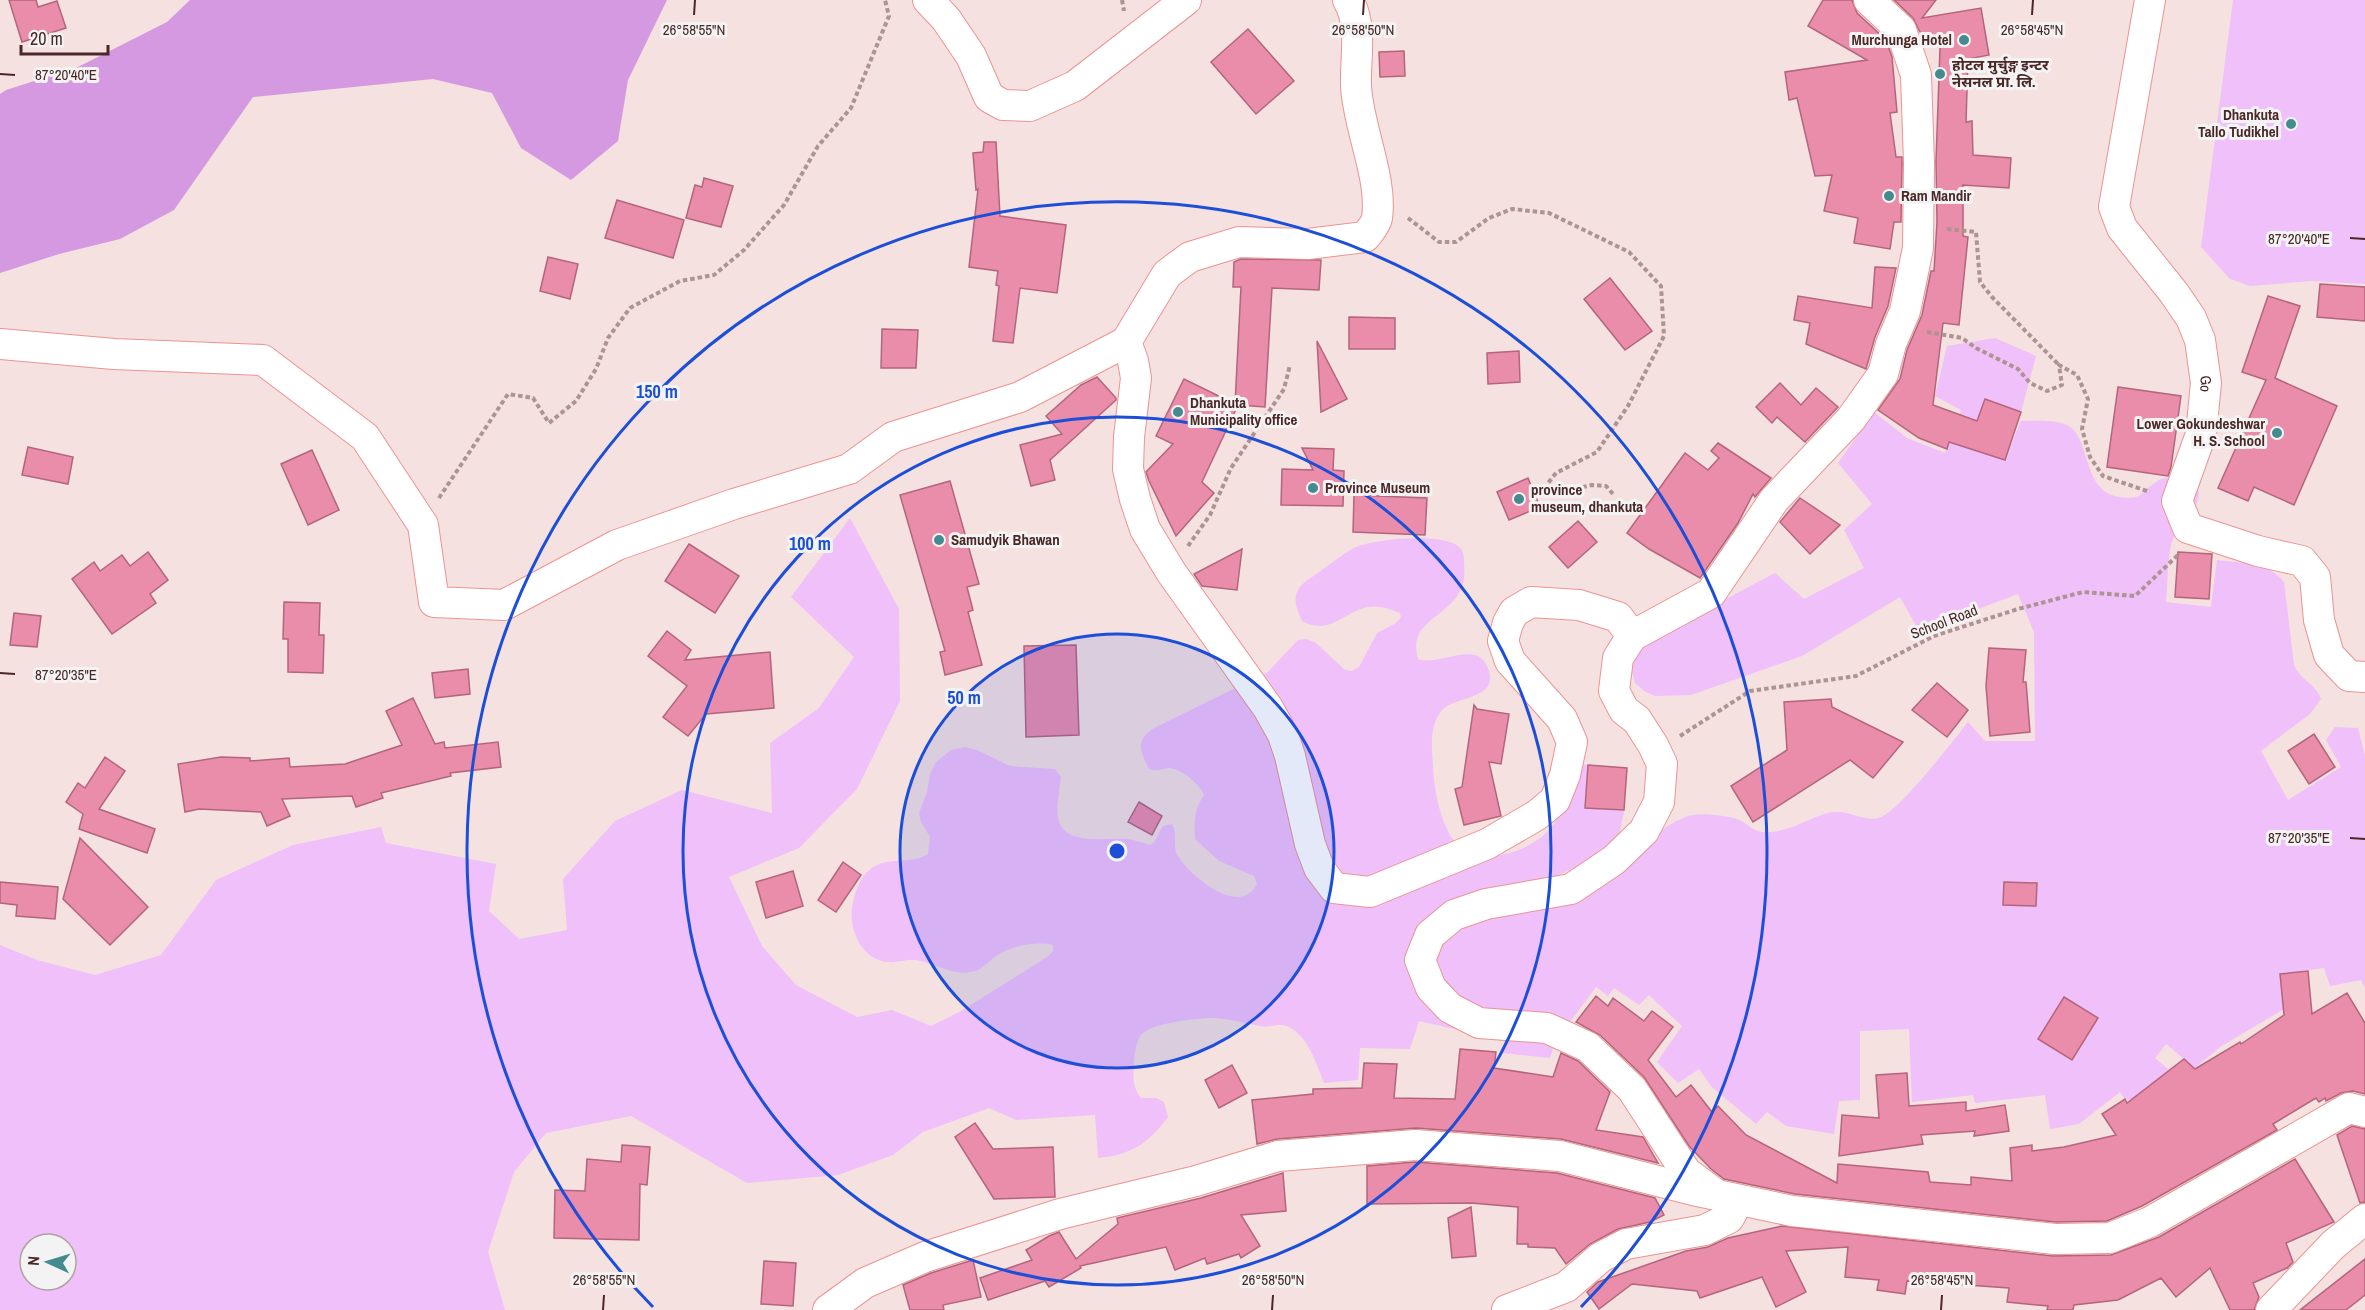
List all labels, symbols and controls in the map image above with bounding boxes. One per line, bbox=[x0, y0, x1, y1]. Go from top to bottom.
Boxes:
scale bar bbox=[21, 18, 108, 56]
text: 26°58'55"N bbox=[663, 19, 725, 40]
text: 26°58'50"N bbox=[1332, 19, 1394, 40]
text: 26°58'45"N bbox=[2001, 19, 2063, 40]
text: 20 m bbox=[30, 26, 63, 51]
place label: Murchunga Hotel bbox=[1852, 29, 1952, 50]
marker: Murchunga Hotel bbox=[1957, 33, 1971, 47]
place label: होटल मुर्चुङ्ग इन्टर नेसनल प्रा. लि. bbox=[1952, 54, 2049, 92]
text: 87°20'40"E bbox=[35, 64, 97, 85]
marker: होटल मुर्चुङ्ग इन्टर नेसनल प्रा. लि. bbox=[1933, 67, 1947, 81]
place label: Dhankuta Tallo Tudikhel bbox=[2198, 104, 2279, 142]
marker: Dhankuta Tallo Tudikhel bbox=[2284, 117, 2298, 131]
place label: Ram Mandir bbox=[1901, 185, 1972, 206]
marker: Ram Mandir bbox=[1882, 189, 1896, 203]
text: 87°20'40"E bbox=[2268, 228, 2330, 249]
street label: Go bbox=[2195, 374, 2217, 393]
text: 150 m bbox=[636, 379, 678, 404]
place label: Dhankuta Municipality office bbox=[1190, 392, 1297, 430]
marker: Dhankuta Municipality office bbox=[1171, 405, 1185, 419]
place label: Lower Gokundeshwar H. S. School bbox=[2136, 413, 2265, 451]
marker: Lower Gokundeshwar H. S. School bbox=[2270, 426, 2284, 440]
place label: Province Museum bbox=[1325, 477, 1430, 498]
place label: province museum, dhankuta bbox=[1531, 479, 1643, 517]
marker: Province Museum bbox=[1306, 481, 1320, 495]
marker: province museum, dhankuta bbox=[1512, 492, 1526, 506]
place label: Samudyik Bhawan bbox=[951, 529, 1060, 550]
text: 100 m bbox=[789, 531, 831, 556]
marker: Samudyik Bhawan bbox=[932, 533, 946, 547]
street label: School Road bbox=[1907, 599, 1980, 644]
text: 87°20'35"E bbox=[35, 664, 97, 685]
text: 50 m bbox=[947, 685, 981, 710]
text: 87°20'35"E bbox=[2268, 827, 2330, 848]
centre of rings bbox=[1107, 841, 1127, 861]
north arrow bbox=[18, 1232, 78, 1292]
text: N bbox=[22, 1255, 44, 1266]
text: 26°58'55"N bbox=[573, 1269, 635, 1290]
text: 26°58'50"N bbox=[1242, 1269, 1304, 1290]
text: 26°58'45"N bbox=[1911, 1269, 1973, 1290]

